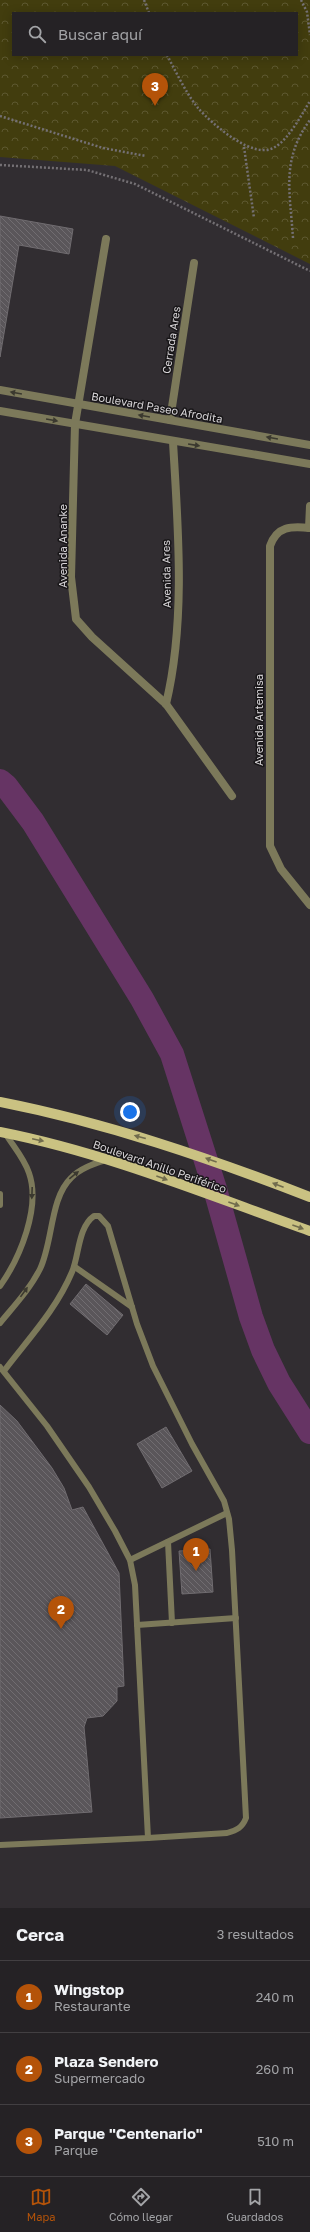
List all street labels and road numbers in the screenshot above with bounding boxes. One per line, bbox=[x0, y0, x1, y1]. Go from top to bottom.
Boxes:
street label: Cerrada Ares bbox=[159, 305, 183, 375]
street label: Boulevard Paseo Afrodita bbox=[90, 389, 224, 425]
street label: Avenida Ananke bbox=[56, 504, 69, 588]
street label: Avenida Ares bbox=[159, 540, 173, 608]
street label: Avenida Artemisa bbox=[252, 674, 265, 766]
street label: Boulevard Anillo Periférico bbox=[92, 1137, 229, 1195]

